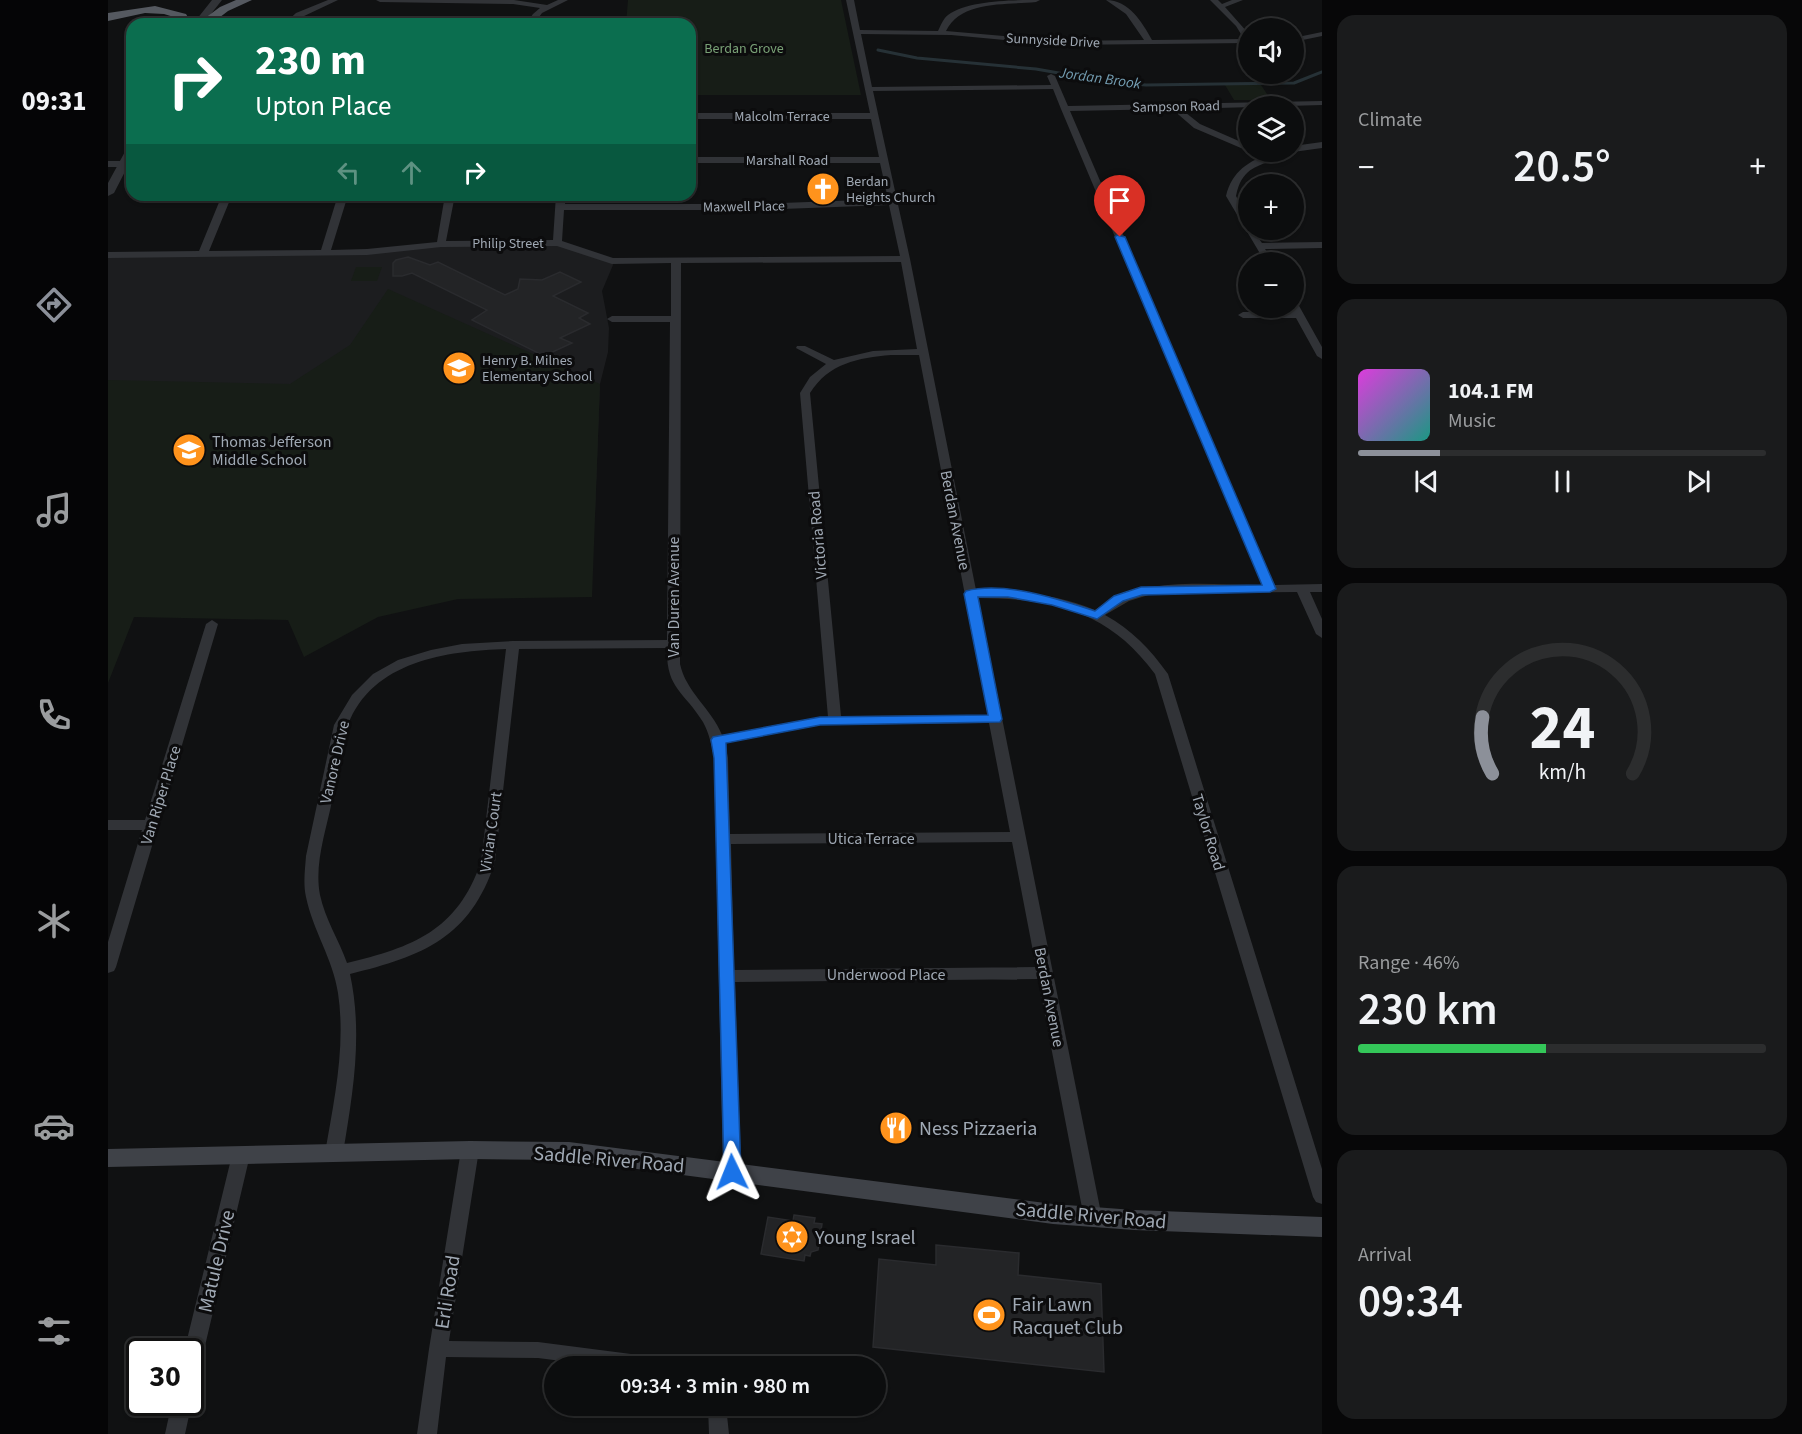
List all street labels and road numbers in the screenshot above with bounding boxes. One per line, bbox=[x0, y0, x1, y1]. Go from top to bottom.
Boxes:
street label: Sunnyside Drive bbox=[1005, 29, 1101, 53]
street label: Sampson Road bbox=[1132, 96, 1220, 118]
street label: Malcolm Terrace bbox=[734, 107, 830, 127]
street label: Marshall Road bbox=[746, 151, 828, 171]
street label: Maxwell Place bbox=[703, 196, 785, 218]
street label: Philip Street bbox=[472, 234, 544, 254]
street label: Berdan Avenue bbox=[935, 469, 975, 572]
street label: Victoria Road bbox=[803, 490, 833, 580]
street label: Van Duren Avenue bbox=[663, 536, 685, 658]
street label: Vanore Drive bbox=[315, 718, 355, 806]
street label: Van Riper Place bbox=[135, 743, 186, 848]
street label: Vivian Court bbox=[474, 790, 508, 874]
street label: Taylor Road bbox=[1186, 791, 1230, 873]
street label: Utica Terrace bbox=[827, 828, 915, 850]
street label: Berdan Avenue bbox=[1029, 946, 1069, 1049]
street label: Underwood Place bbox=[827, 964, 945, 986]
street label: Saddle River Road bbox=[532, 1139, 686, 1181]
street label: Saddle River Road bbox=[1014, 1195, 1168, 1237]
street label: Matule Drive bbox=[192, 1207, 242, 1315]
street label: Erli Road bbox=[428, 1253, 468, 1331]

